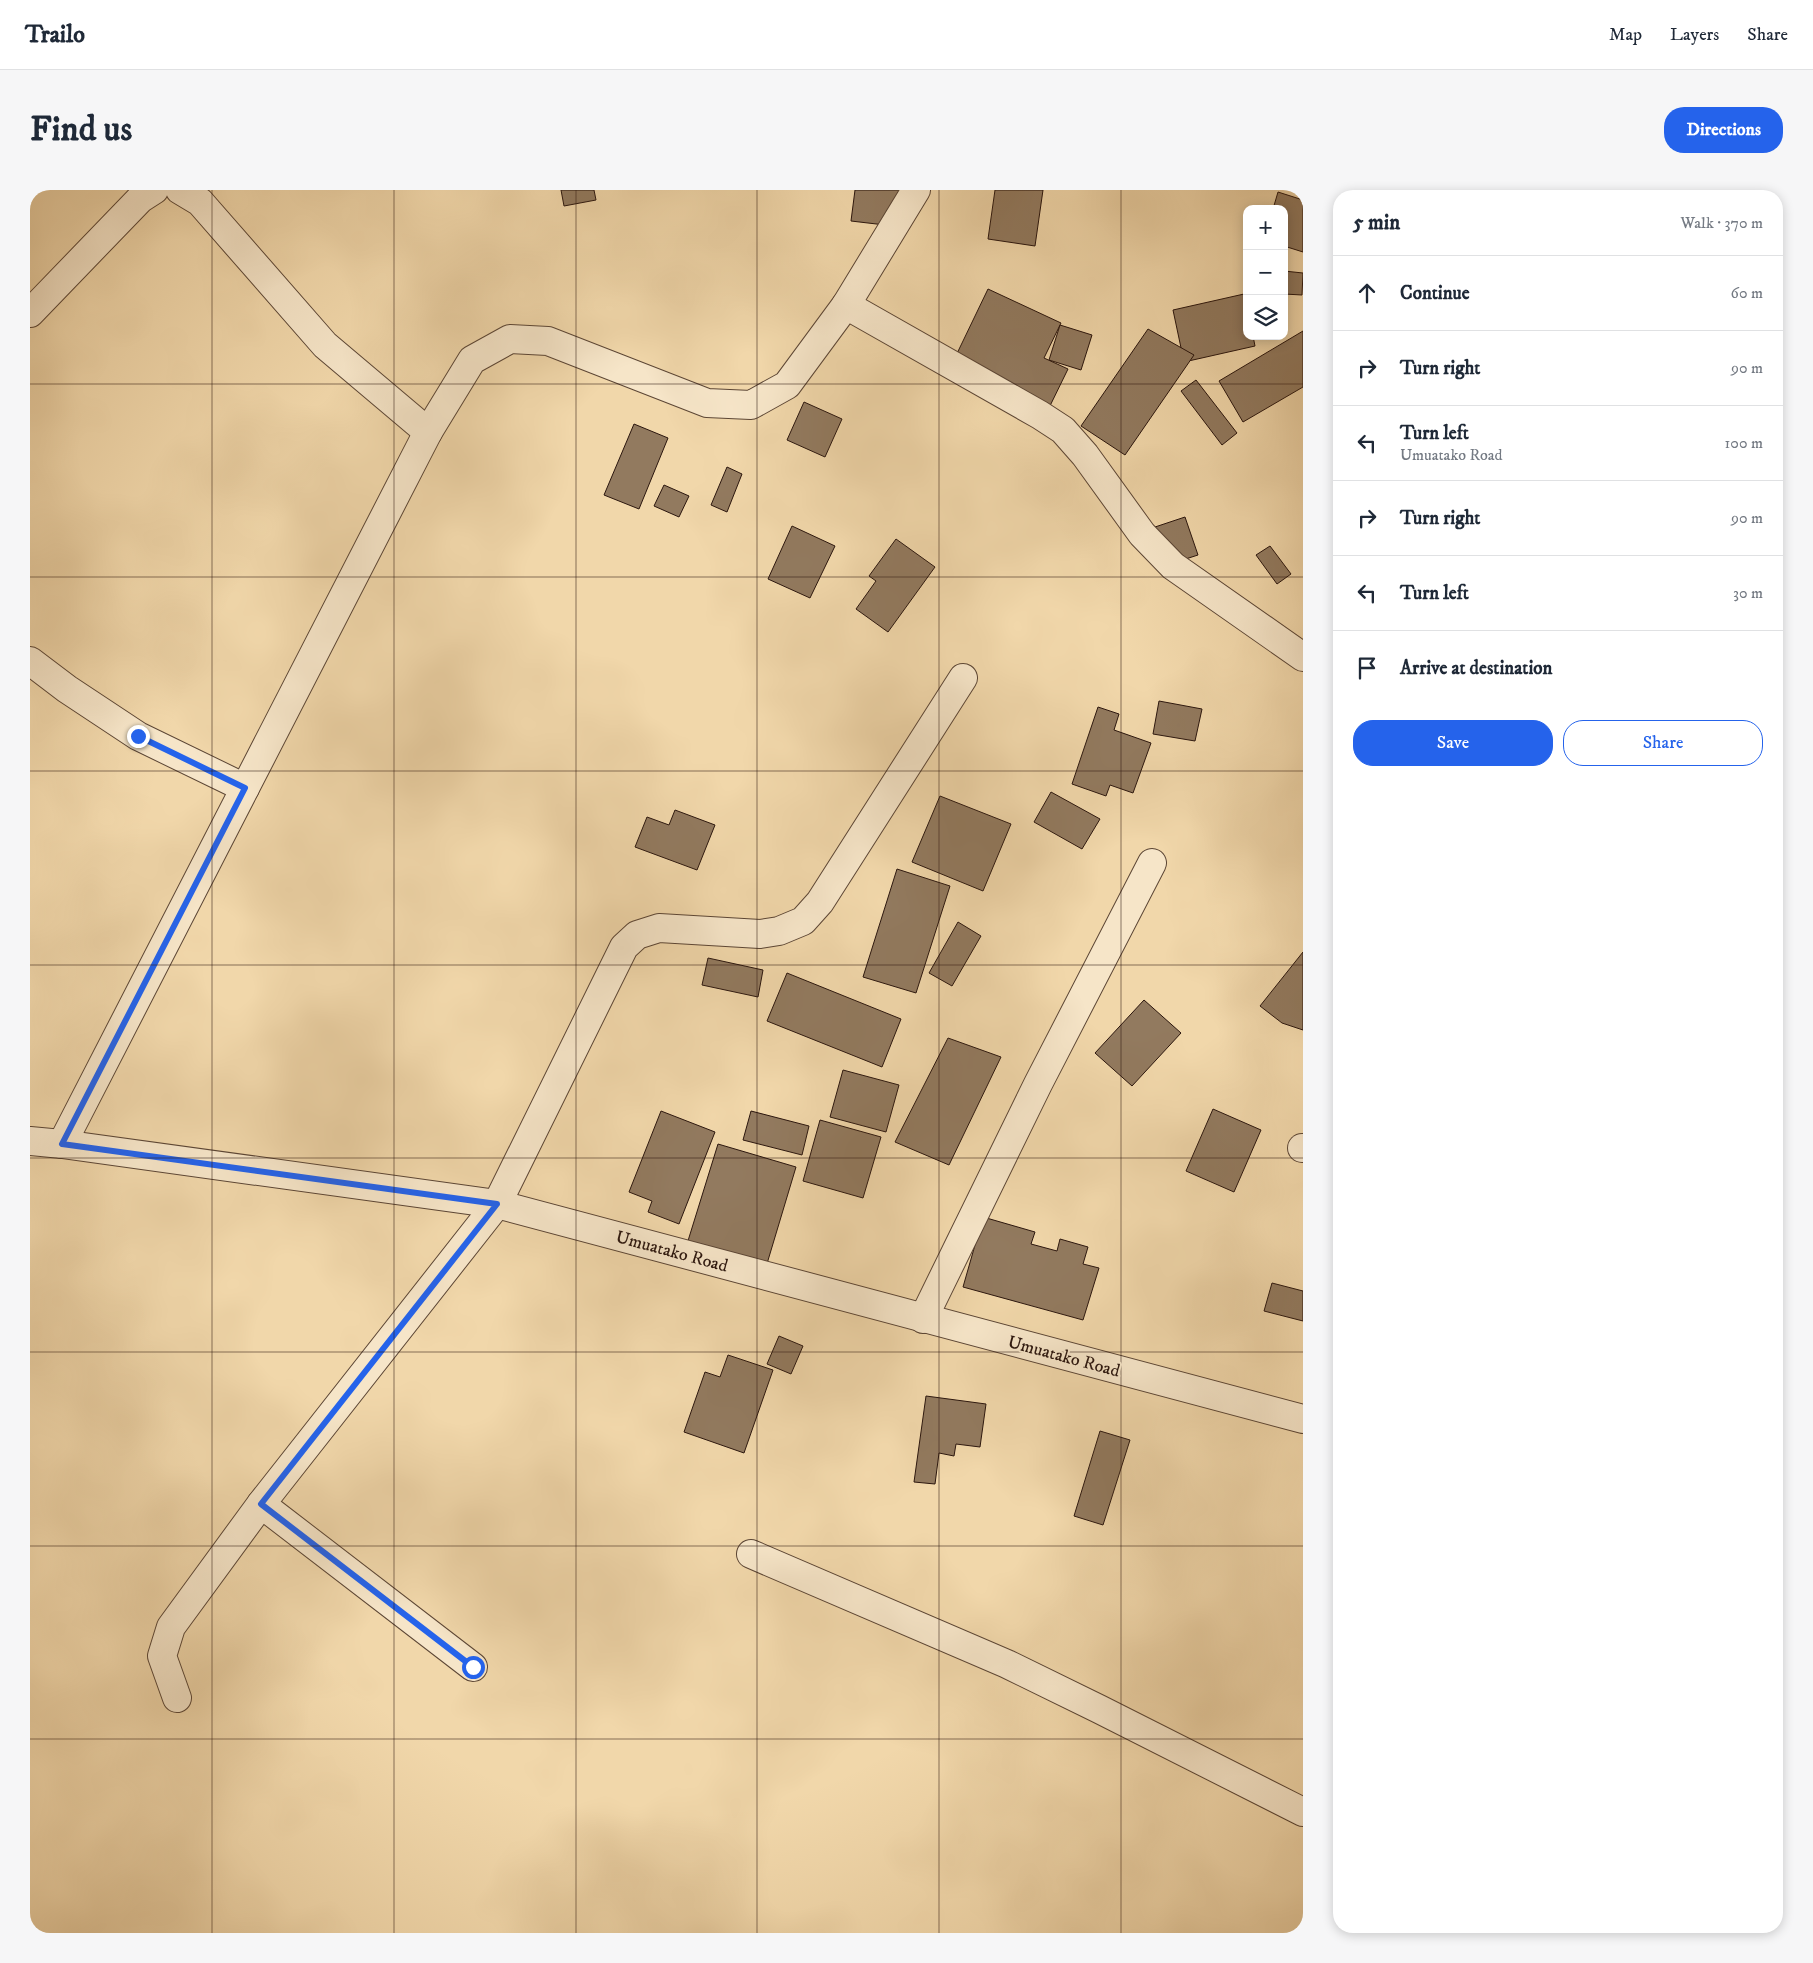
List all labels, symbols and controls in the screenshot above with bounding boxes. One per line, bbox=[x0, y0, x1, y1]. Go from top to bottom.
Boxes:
text: Trailo bbox=[25, 20, 85, 50]
text: Map bbox=[1609, 24, 1642, 46]
text: Layers bbox=[1670, 24, 1719, 46]
text: Share bbox=[1747, 24, 1788, 46]
button: Directions bbox=[1664, 107, 1783, 153]
text: Find us bbox=[30, 108, 132, 152]
map controls bbox=[1243, 205, 1288, 340]
button: + bbox=[1243, 205, 1288, 250]
text: 5 min bbox=[1353, 210, 1400, 236]
text: Walk · 370 m bbox=[1681, 213, 1763, 233]
button: − bbox=[1243, 250, 1288, 295]
icon: ahead bbox=[1353, 279, 1381, 307]
text: Continue bbox=[1400, 282, 1470, 305]
text: 60 m bbox=[1731, 283, 1763, 303]
button: layers bbox=[1243, 295, 1288, 340]
icon: right bbox=[1353, 354, 1381, 382]
text: Turn right bbox=[1400, 357, 1480, 380]
text: 90 m bbox=[1731, 358, 1763, 378]
text: Turn left bbox=[1400, 422, 1469, 445]
icon: left bbox=[1353, 429, 1381, 457]
text: 100 m bbox=[1725, 433, 1763, 453]
text: Umuatako Road bbox=[1400, 445, 1503, 465]
icon: right bbox=[1353, 504, 1381, 532]
text: Turn right bbox=[1400, 507, 1480, 530]
text: 90 m bbox=[1731, 508, 1763, 528]
icon: left bbox=[1353, 579, 1381, 607]
text: Turn left bbox=[1400, 582, 1469, 605]
text: 30 m bbox=[1733, 583, 1763, 603]
icon: arrive bbox=[1353, 654, 1381, 682]
text: Arrive at destination bbox=[1400, 657, 1552, 680]
button: Save bbox=[1353, 720, 1553, 766]
button: Share bbox=[1563, 720, 1763, 766]
route end bbox=[127, 725, 150, 748]
street label: Umuatako Road bbox=[613, 1226, 730, 1278]
street label: Umuatako Road bbox=[1005, 1331, 1122, 1383]
route start bbox=[462, 1656, 485, 1679]

